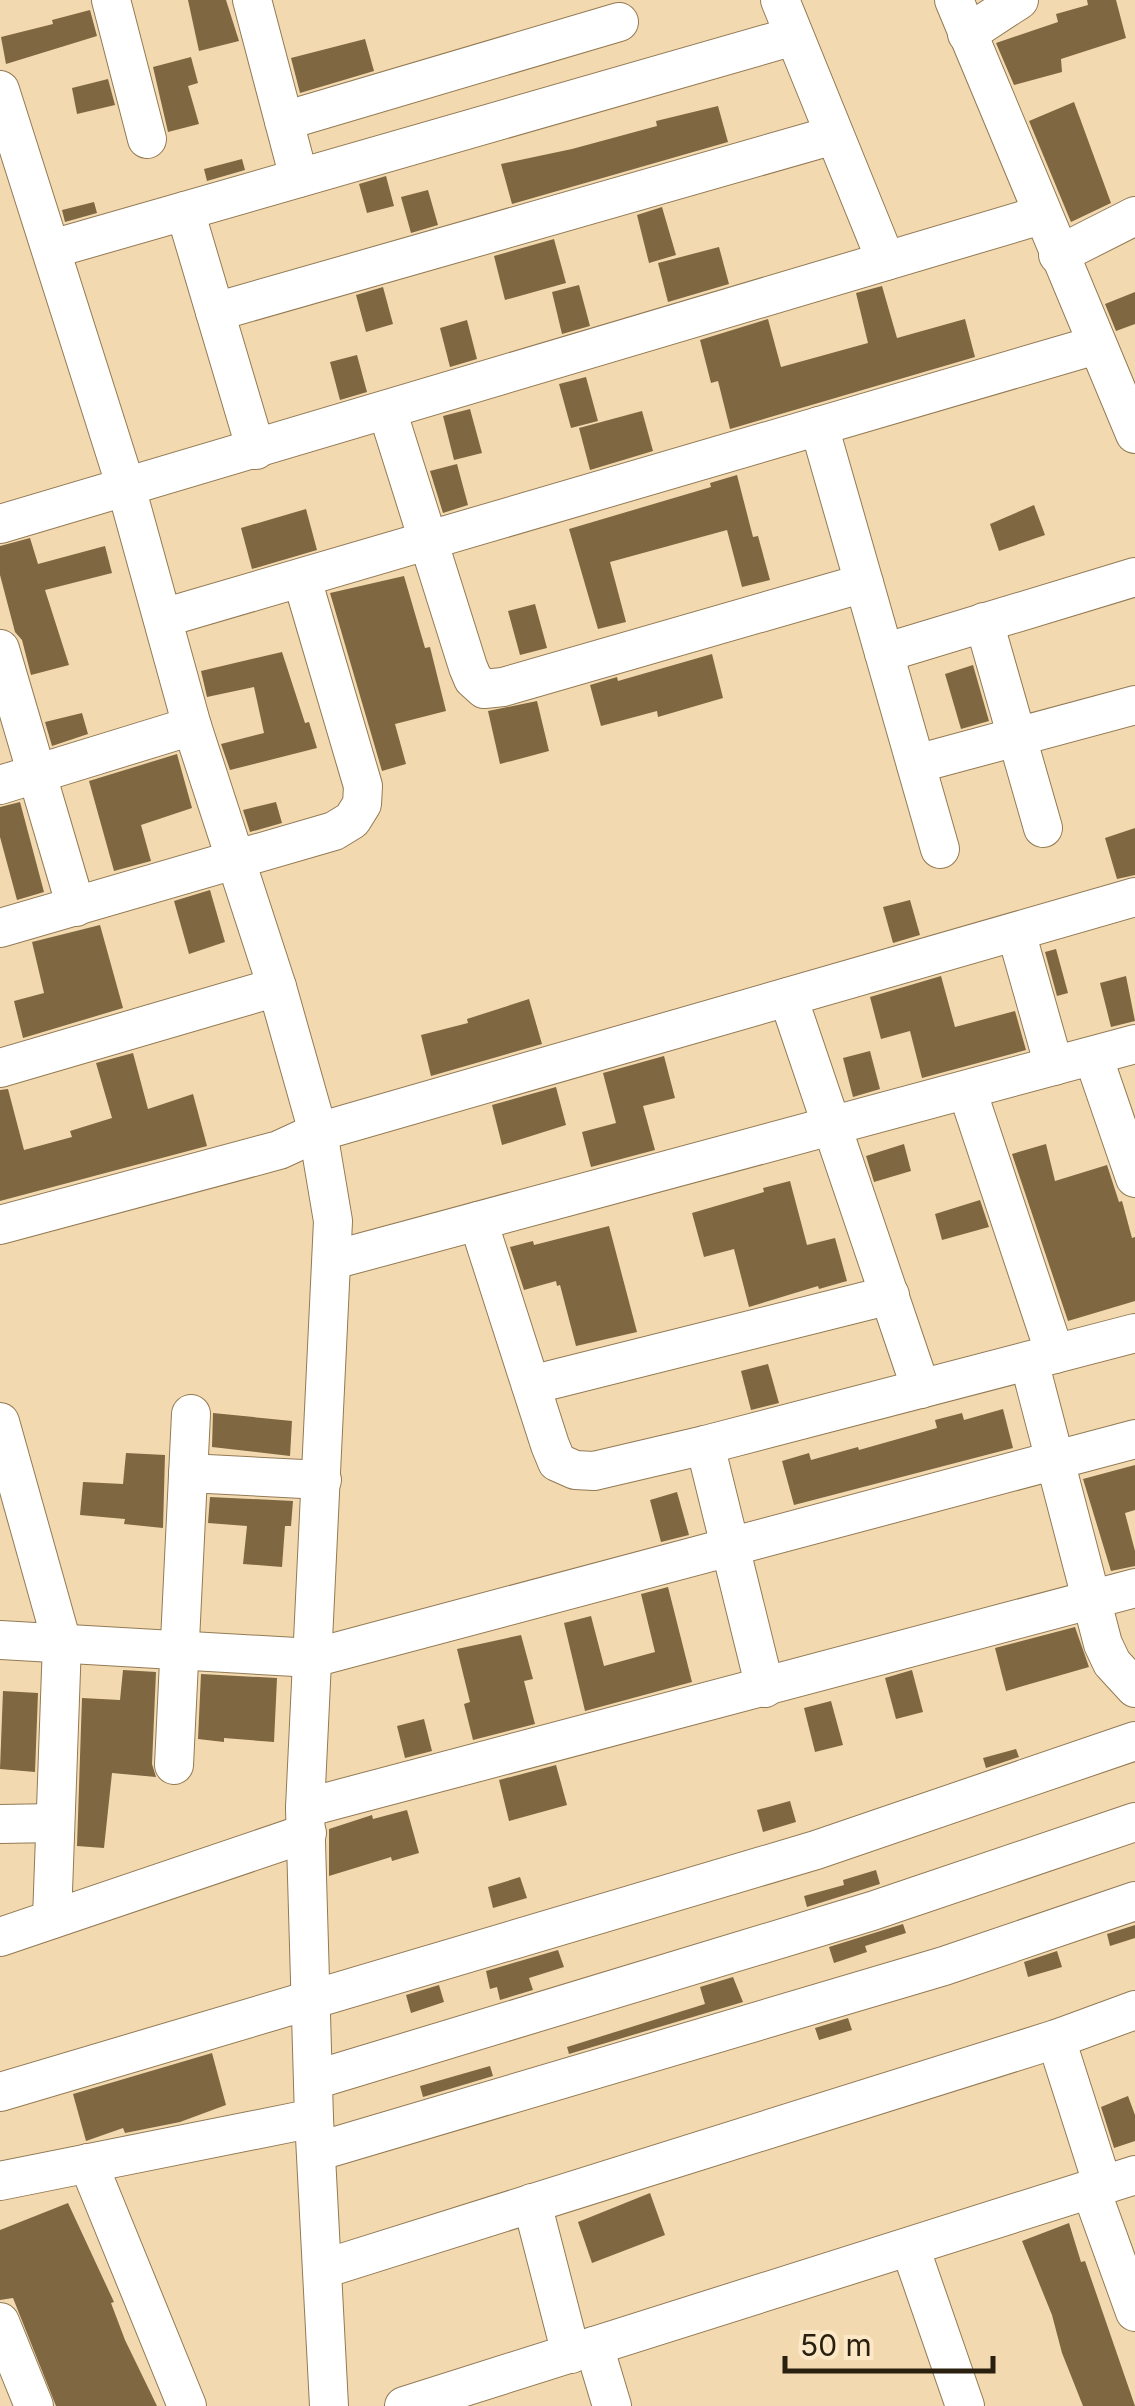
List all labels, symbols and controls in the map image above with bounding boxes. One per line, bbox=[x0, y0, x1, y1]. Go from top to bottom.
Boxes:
scale bar bbox=[785, 2311, 992, 2373]
text: 50 m bbox=[800, 2327, 872, 2363]

